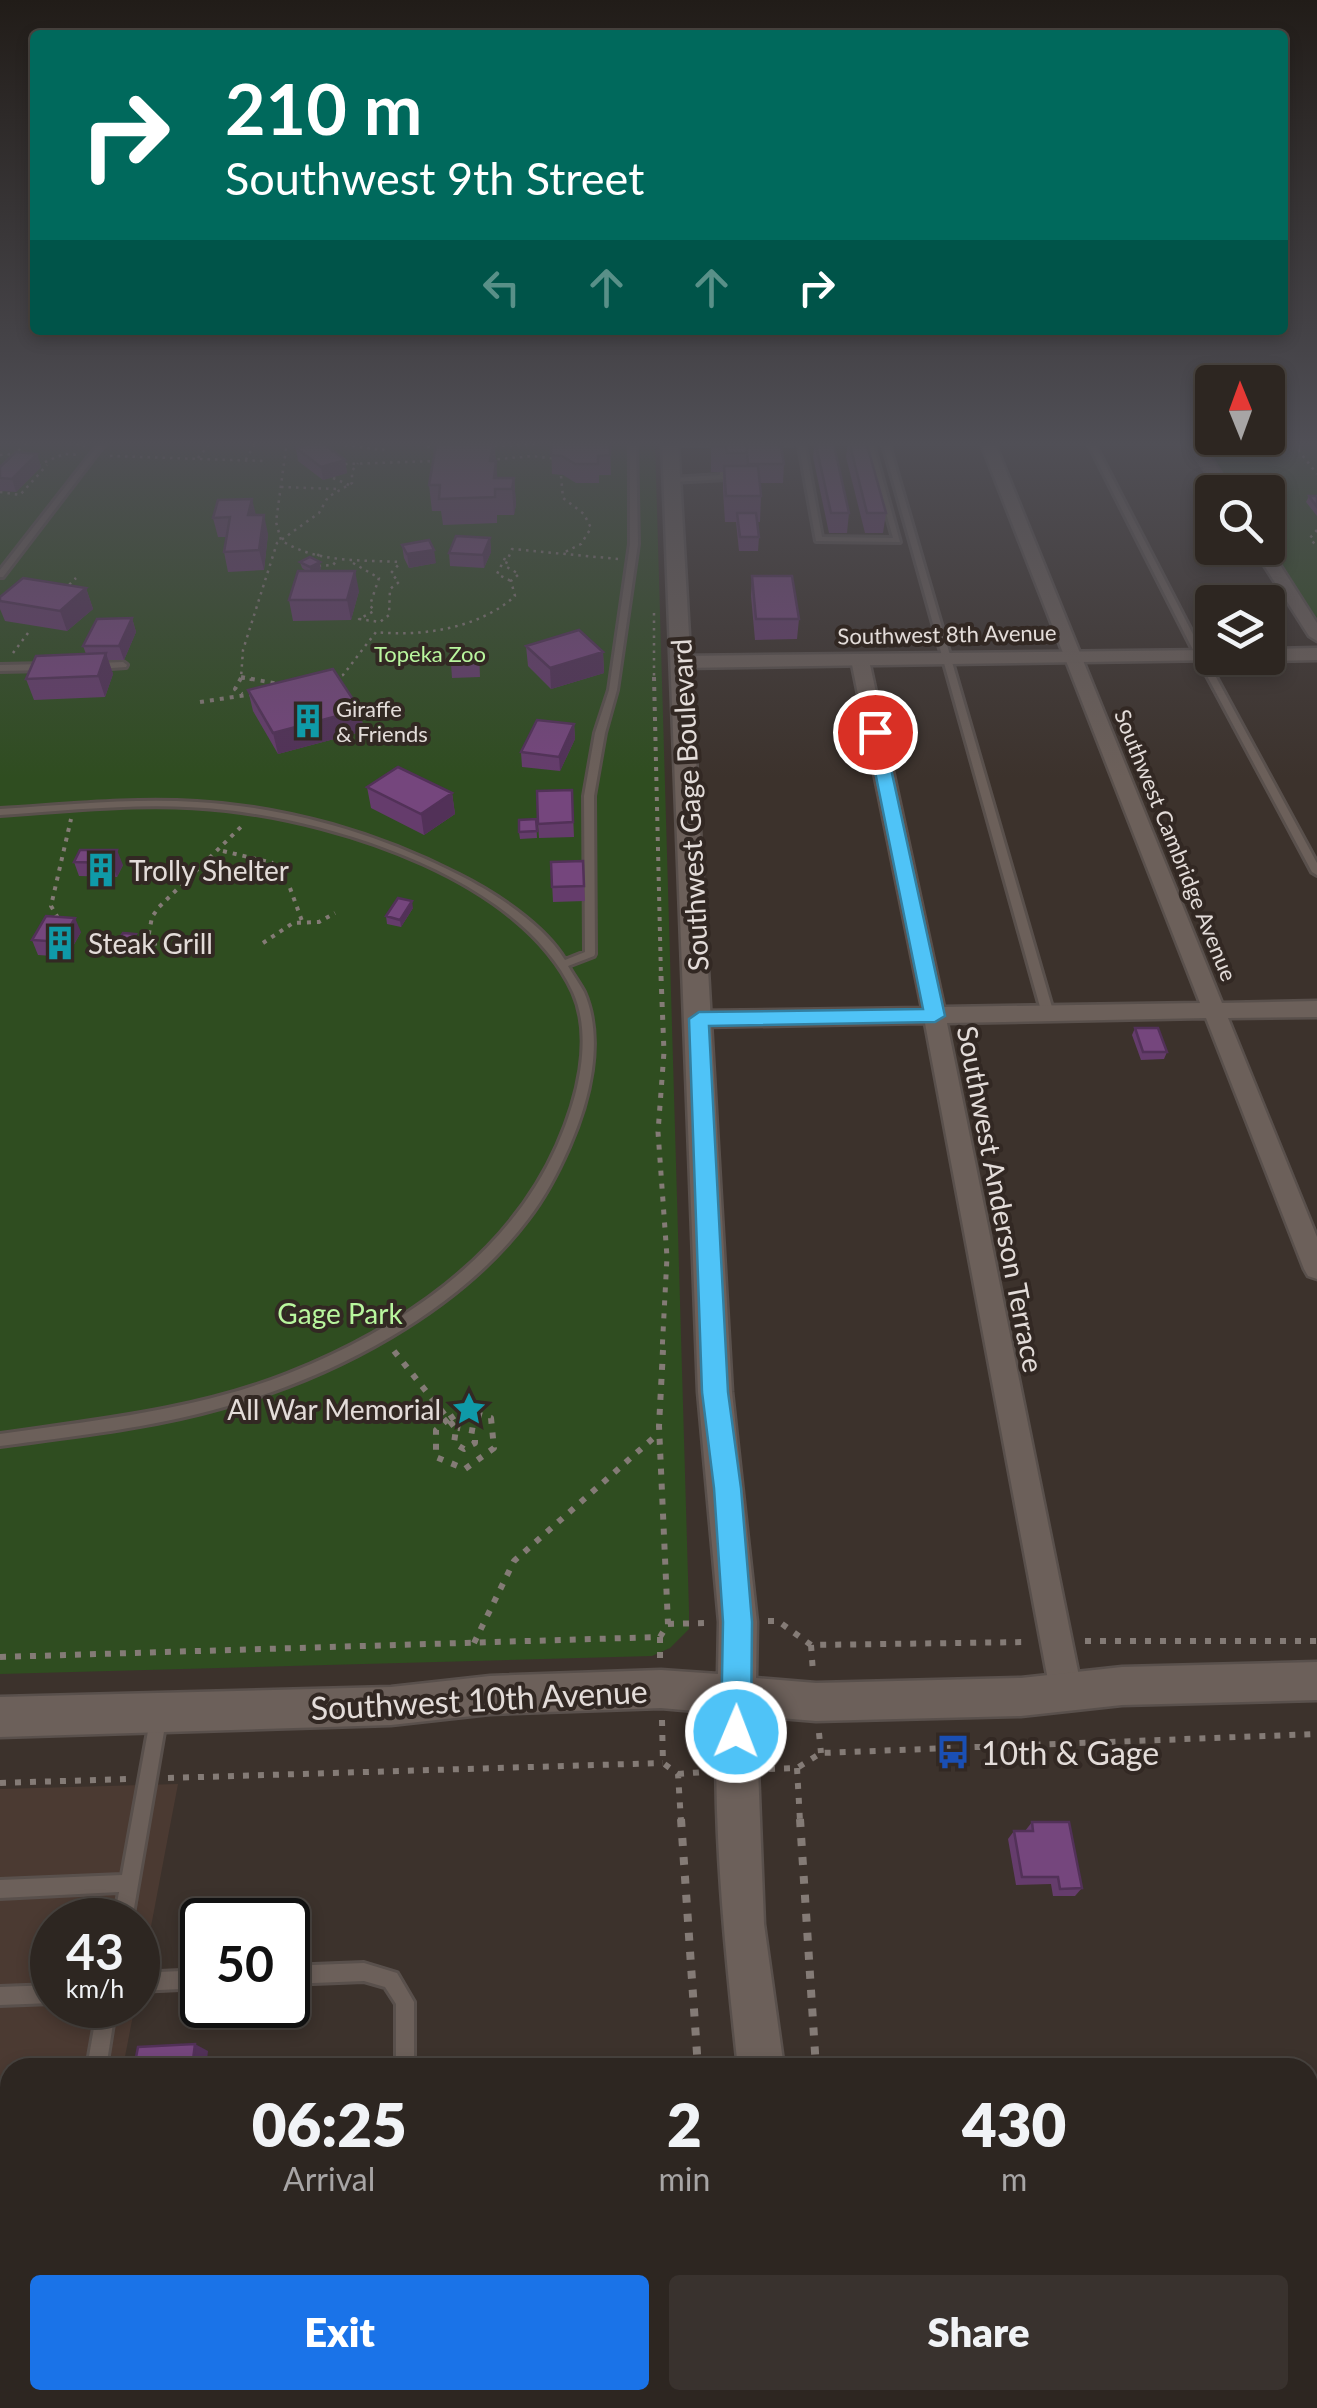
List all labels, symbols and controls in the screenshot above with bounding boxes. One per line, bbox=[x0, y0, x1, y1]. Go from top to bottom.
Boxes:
text: 210 m bbox=[225, 66, 422, 150]
icon: right bbox=[60, 70, 190, 200]
text: Southwest 9th Street bbox=[225, 151, 644, 205]
icon: left bbox=[474, 260, 529, 315]
icon: ahead bbox=[579, 260, 634, 315]
icon: ahead bbox=[684, 260, 739, 315]
icon: right bbox=[789, 260, 844, 315]
north arrow bbox=[1195, 365, 1285, 455]
map controls bbox=[1195, 365, 1285, 675]
button: search bbox=[1195, 475, 1285, 565]
button: layers bbox=[1195, 585, 1285, 675]
street label: Southwest 8th Avenue bbox=[837, 619, 1057, 649]
street label: Southwest Gage Boulevard bbox=[663, 638, 715, 972]
park label: Topeka Zoo bbox=[374, 640, 486, 667]
pin bbox=[833, 690, 918, 775]
place label: Giraffe & Friends bbox=[336, 695, 428, 747]
building icon: Giraffe & Friends bbox=[289, 702, 327, 740]
icon: arrive bbox=[848, 705, 903, 760]
street label: Southwest Cambridge Avenue bbox=[1109, 705, 1243, 985]
building icon: Trolly Shelter bbox=[82, 851, 120, 889]
place label: Trolly Shelter bbox=[129, 853, 289, 887]
building icon: Steak Grill bbox=[41, 924, 79, 962]
place label: Steak Grill bbox=[88, 926, 213, 960]
street label: Southwest Anderson Terrace bbox=[951, 1023, 1051, 1375]
park label: Gage Park bbox=[277, 1296, 403, 1330]
place icon: All War Memorial bbox=[450, 1390, 488, 1428]
place label: All War Memorial bbox=[227, 1392, 441, 1426]
street label: Southwest 10th Avenue bbox=[310, 1671, 648, 1727]
position arrow bbox=[684, 1680, 788, 1784]
bus stop icon: 10th & Gage bbox=[934, 1733, 972, 1771]
place label: 10th & Gage bbox=[981, 1733, 1159, 1772]
speed limit sign: 50 bbox=[180, 1898, 310, 2028]
text: 43 bbox=[66, 1921, 124, 1981]
text: km/h bbox=[66, 1973, 124, 2003]
text: 06:25 bbox=[252, 2088, 407, 2160]
text: 2 bbox=[667, 2088, 702, 2160]
text: 430 bbox=[962, 2088, 1066, 2160]
text: Arrival bbox=[283, 2159, 375, 2198]
text: min bbox=[658, 2159, 710, 2198]
text: m bbox=[1001, 2159, 1027, 2198]
button: Exit bbox=[30, 2275, 649, 2390]
button: Share bbox=[669, 2275, 1288, 2390]

